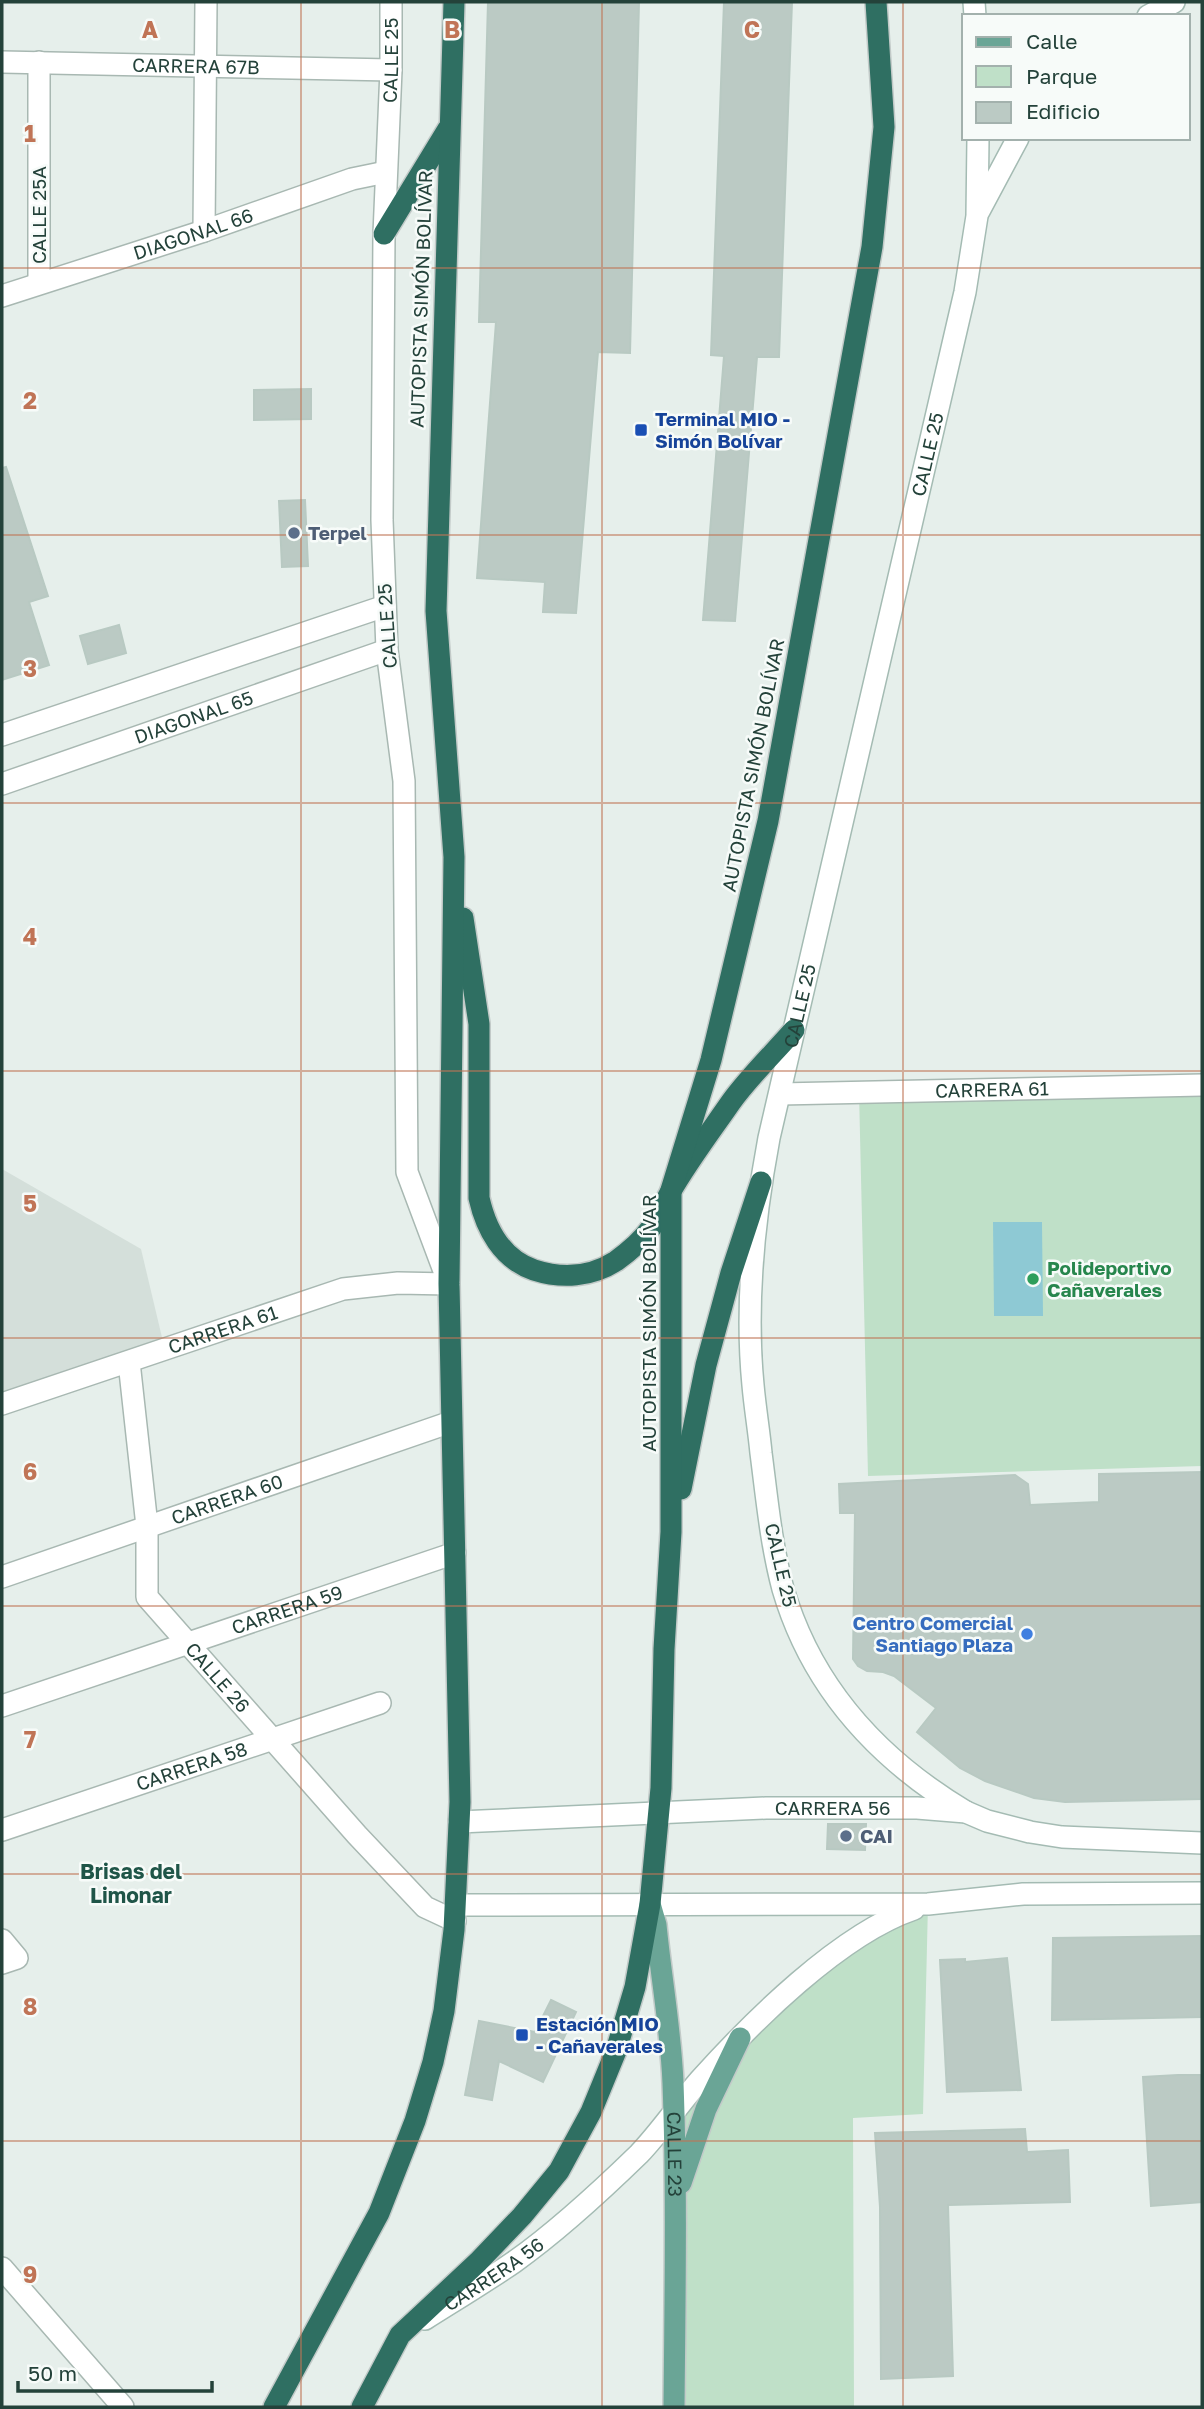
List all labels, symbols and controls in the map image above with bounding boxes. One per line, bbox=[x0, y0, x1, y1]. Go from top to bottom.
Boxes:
legend bbox=[962, 14, 1190, 140]
text: A bbox=[142, 15, 159, 43]
text: B bbox=[444, 15, 460, 43]
text: C bbox=[744, 15, 760, 43]
street label: CALLE 25 bbox=[378, 17, 402, 103]
text: Calle bbox=[1026, 28, 1078, 54]
street label: CARRERA 67B bbox=[132, 53, 260, 78]
text: Parque bbox=[1026, 63, 1097, 89]
text: Edificio bbox=[1026, 98, 1100, 124]
text: 1 bbox=[24, 119, 36, 147]
street label: CALLE 25A bbox=[27, 166, 50, 264]
street label: AUTOPISTA SIMÓN BOLÍVAR bbox=[405, 170, 436, 428]
street label: DIAGONAL 66 bbox=[130, 203, 256, 264]
text: 2 bbox=[23, 386, 37, 414]
place label: Terminal MIO - Simón Bolívar bbox=[655, 407, 790, 452]
street label: CALLE 25 bbox=[906, 410, 948, 498]
marker: Terminal MIO - Simón Bolívar bbox=[633, 422, 649, 438]
place label: Terpel bbox=[308, 521, 367, 544]
marker: Terpel bbox=[286, 525, 302, 541]
street label: CALLE 25 bbox=[372, 583, 401, 669]
street label: AUTOPISTA SIMÓN BOLÍVAR bbox=[717, 636, 788, 893]
text: 3 bbox=[23, 654, 37, 682]
street label: DIAGONAL 65 bbox=[131, 685, 256, 748]
text: 4 bbox=[23, 922, 37, 950]
street label: CALLE 25 bbox=[778, 961, 820, 1050]
street label: CARRERA 61 bbox=[935, 1076, 1049, 1102]
text: 5 bbox=[23, 1189, 37, 1217]
street label: AUTOPISTA SIMÓN BOLÍVAR bbox=[637, 1194, 660, 1452]
place label: Polideportivo Cañaverales bbox=[1047, 1256, 1172, 1301]
marker: Polideportivo Cañaverales bbox=[1025, 1271, 1041, 1287]
street label: CARRERA 61 bbox=[165, 1300, 280, 1358]
text: 6 bbox=[23, 1457, 37, 1485]
street label: CARRERA 60 bbox=[168, 1469, 286, 1529]
street label: CALLE 25 bbox=[761, 1521, 802, 1609]
street label: CARRERA 59 bbox=[229, 1580, 345, 1639]
place label: Centro Comercial Santiago Plaza bbox=[853, 1611, 1013, 1656]
marker: Centro Comercial Santiago Plaza bbox=[1019, 1626, 1035, 1642]
street label: CALLE 26 bbox=[181, 1637, 255, 1717]
text: 7 bbox=[24, 1725, 36, 1753]
street label: CARRERA 58 bbox=[133, 1736, 250, 1795]
street label: CARRERA 56 bbox=[775, 1796, 891, 1819]
place label: CAI bbox=[860, 1824, 893, 1847]
marker: CAI bbox=[838, 1828, 854, 1844]
district label: Brisas del Limonar bbox=[80, 1858, 182, 1908]
text: 8 bbox=[23, 1992, 37, 2020]
place label: Estación MIO - Cañaverales bbox=[536, 2012, 664, 2057]
marker: Estación MIO - Cañaverales bbox=[514, 2027, 530, 2043]
street label: CALLE 23 bbox=[663, 2111, 687, 2197]
street label: CARRERA 56 bbox=[439, 2232, 548, 2315]
text: 9 bbox=[23, 2260, 37, 2288]
scale bar bbox=[18, 2350, 212, 2394]
text: 50 m bbox=[28, 2360, 77, 2386]

